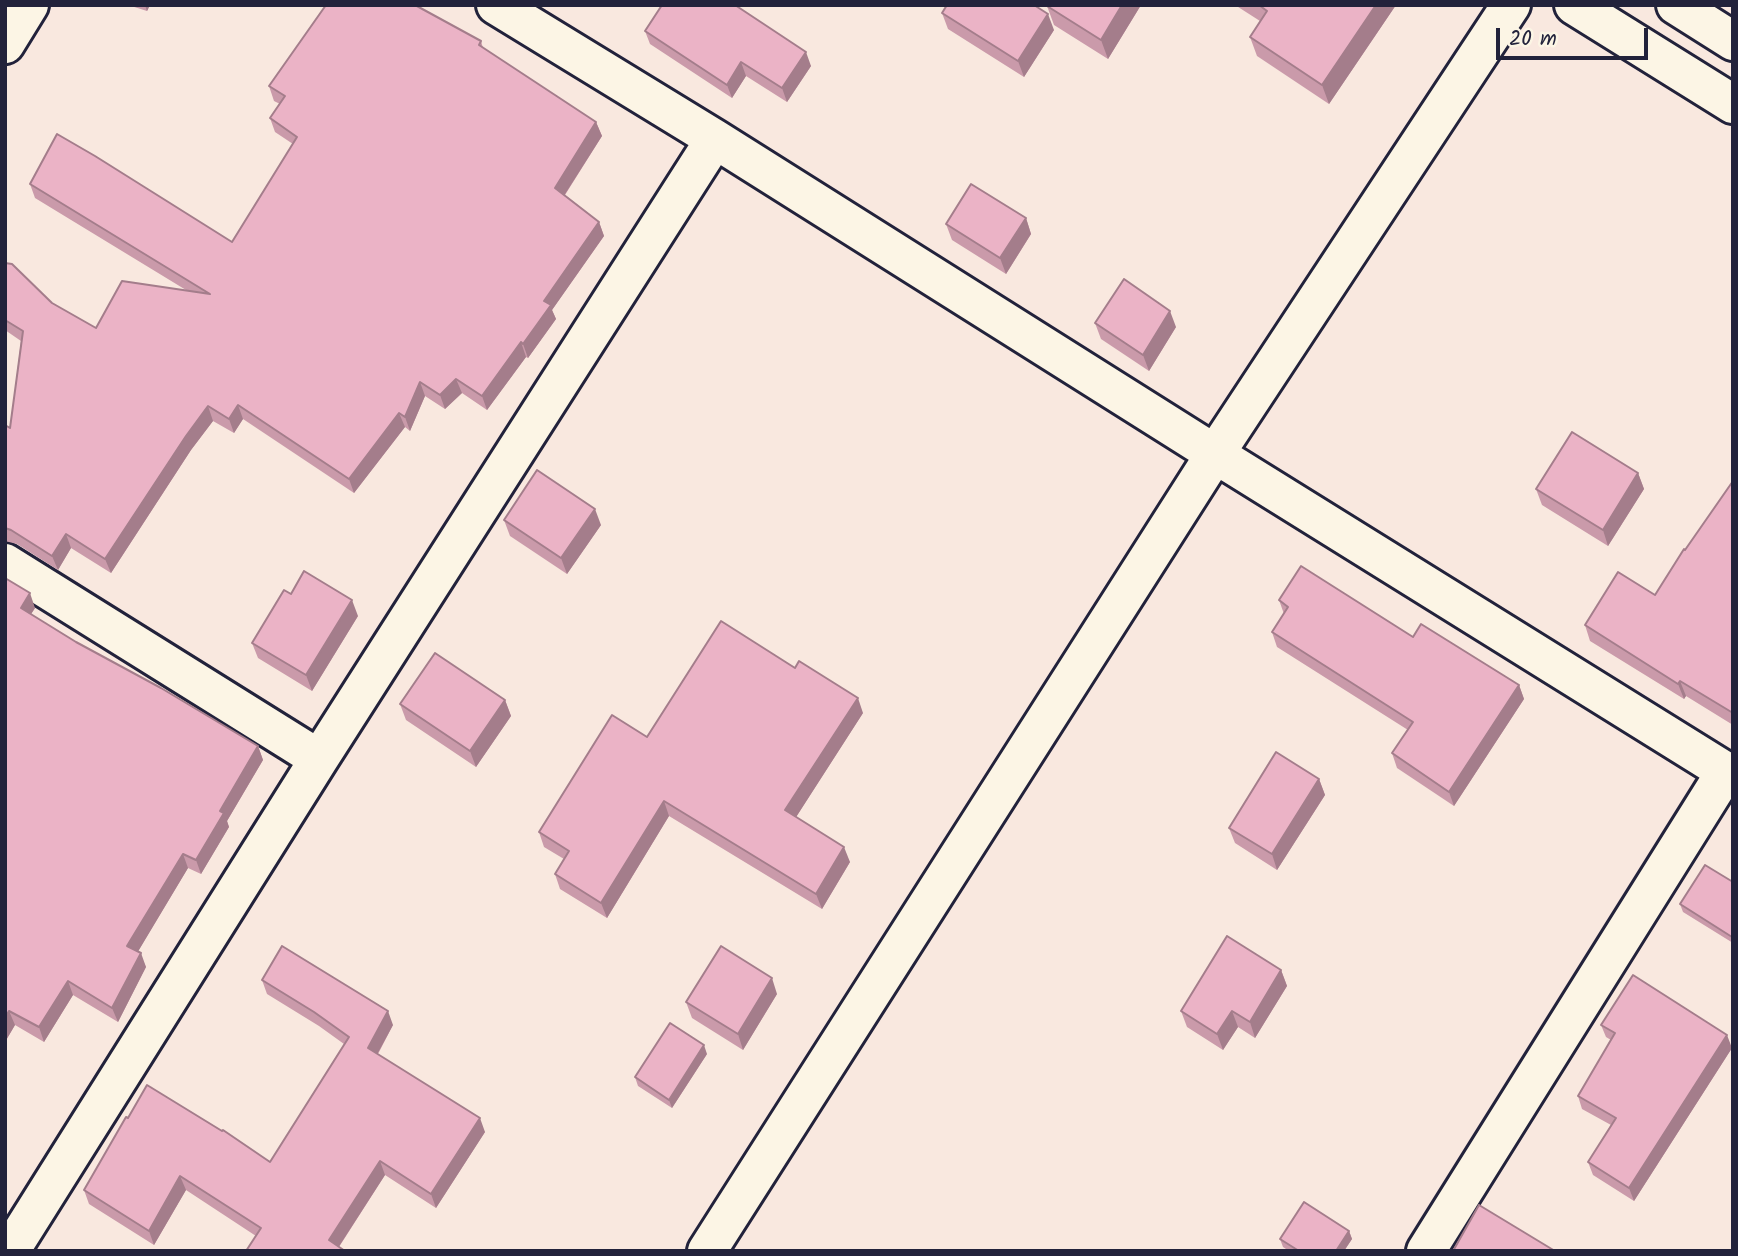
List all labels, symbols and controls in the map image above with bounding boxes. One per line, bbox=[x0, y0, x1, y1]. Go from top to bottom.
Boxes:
scale bar bbox=[1500, 14, 1652, 58]
text: 20 m bbox=[1509, 23, 1557, 56]

